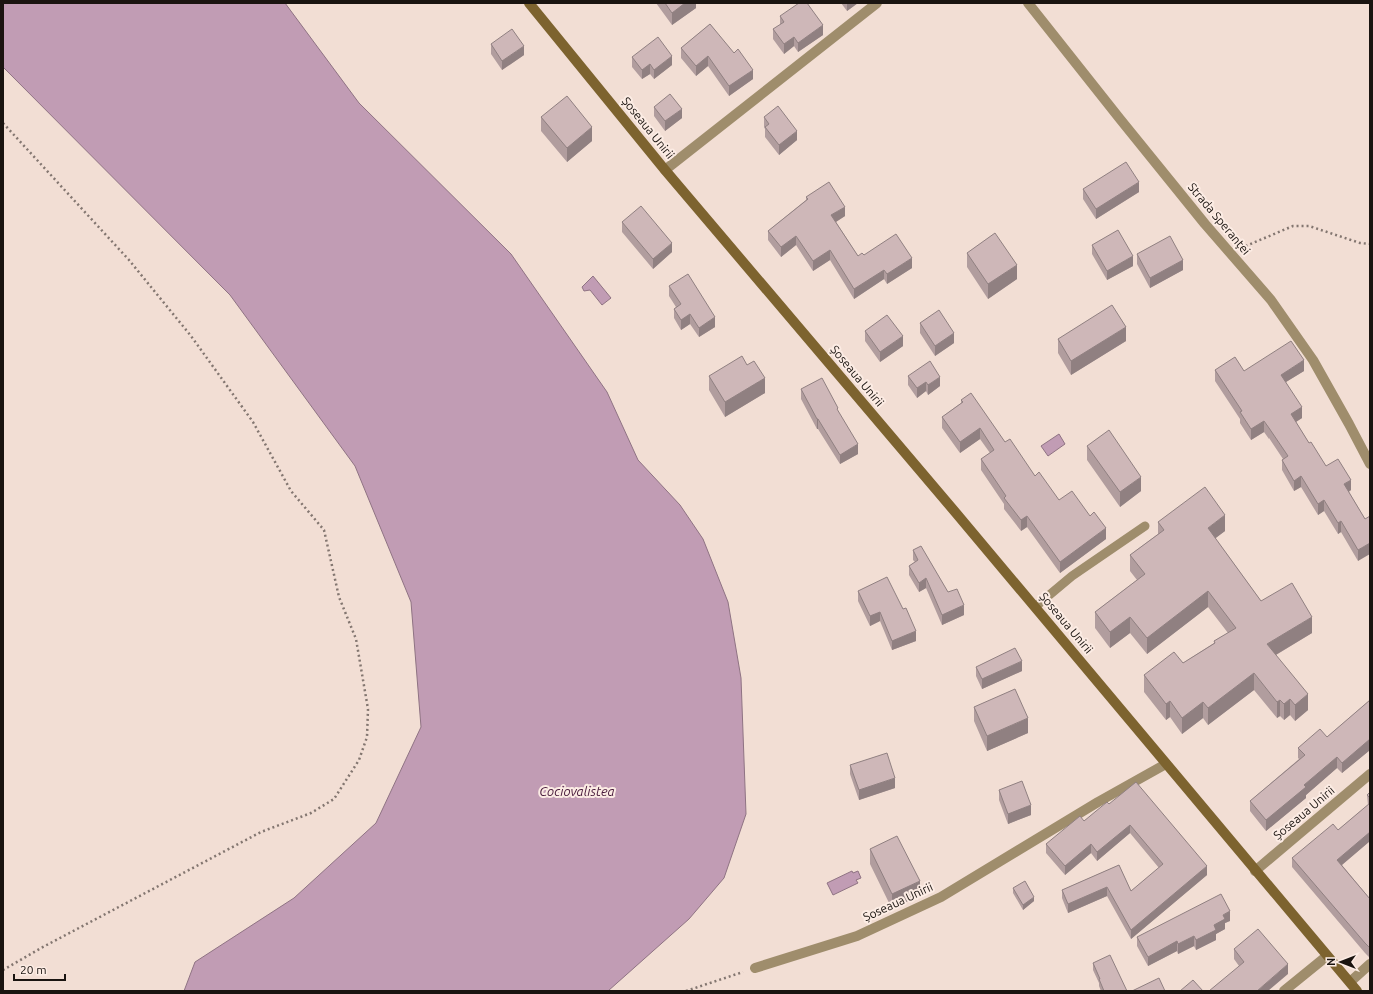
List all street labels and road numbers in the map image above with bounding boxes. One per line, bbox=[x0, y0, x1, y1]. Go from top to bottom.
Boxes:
street label: Șoseaua Unirii bbox=[620, 94, 677, 161]
street label: Strada Speranței bbox=[1186, 180, 1253, 257]
street label: Șoseaua Unirii bbox=[828, 343, 887, 409]
street label: Șoseaua Unirii bbox=[1037, 590, 1096, 656]
street label: Șoseaua Unirii bbox=[1271, 783, 1337, 842]
street label: Șoseaua Unirii bbox=[861, 880, 935, 923]

